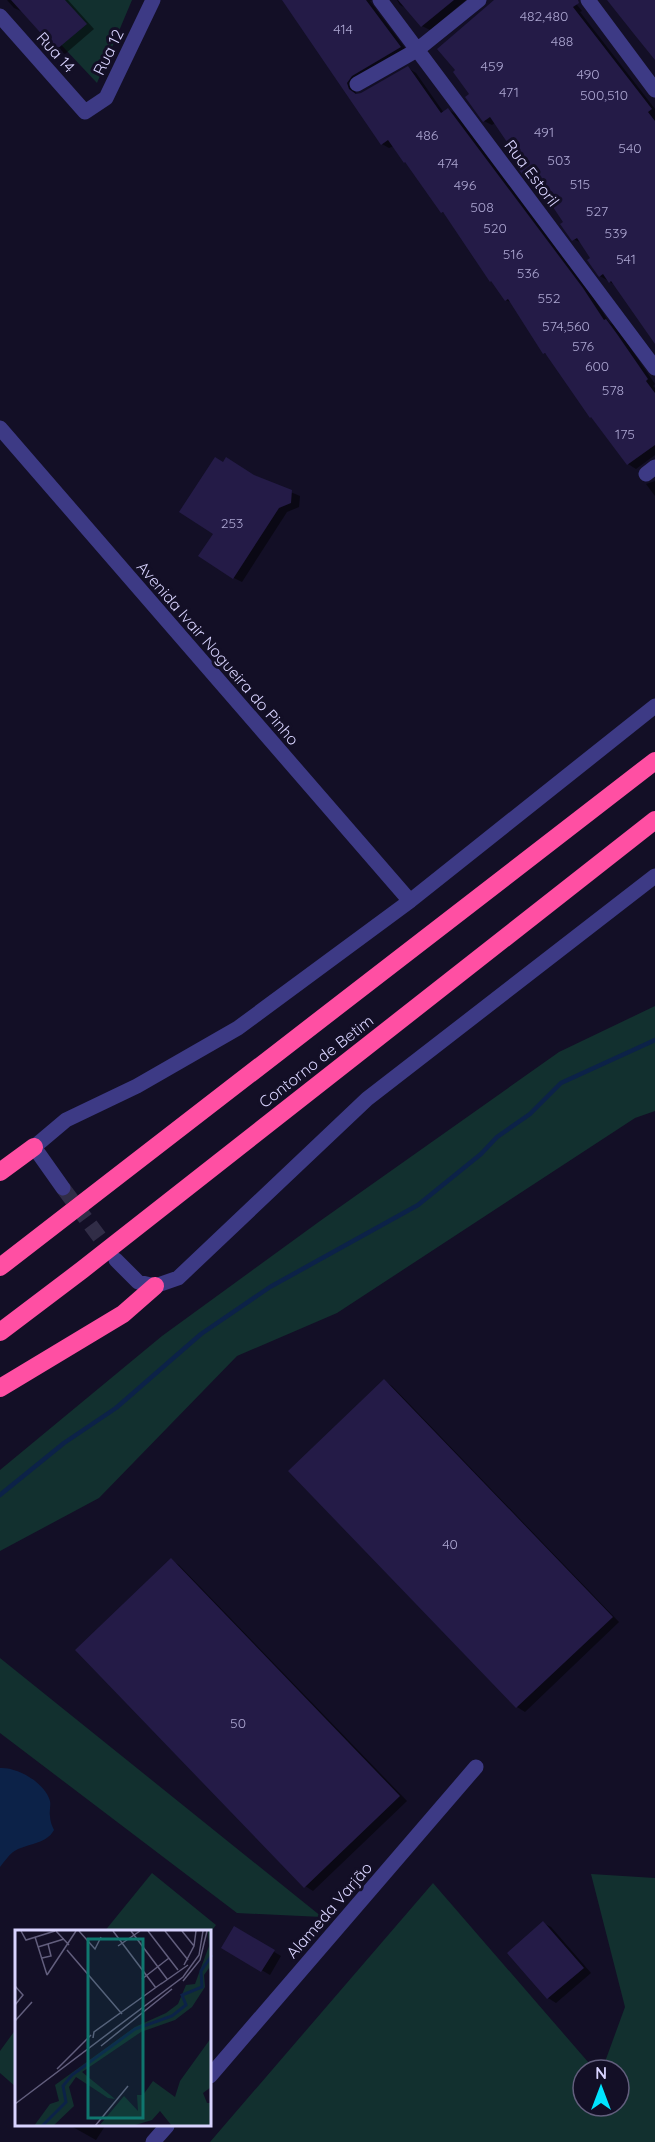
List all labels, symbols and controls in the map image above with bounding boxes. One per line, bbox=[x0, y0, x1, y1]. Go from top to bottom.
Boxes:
house number: 482,480 bbox=[520, 7, 568, 25]
house number: 414 bbox=[333, 20, 353, 38]
street label: Rua 12 bbox=[88, 26, 128, 78]
street label: Rua 14 bbox=[33, 28, 79, 76]
house number: 488 bbox=[551, 32, 573, 50]
house number: 459 bbox=[481, 57, 504, 75]
house number: 490 bbox=[576, 65, 600, 83]
house number: 471 bbox=[499, 83, 519, 101]
house number: 500,510 bbox=[580, 86, 628, 104]
house number: 491 bbox=[534, 123, 554, 141]
house number: 486 bbox=[416, 126, 439, 144]
street label: Rua Estoril bbox=[500, 136, 564, 210]
house number: 540 bbox=[618, 139, 642, 157]
house number: 503 bbox=[547, 151, 571, 169]
house number: 474 bbox=[438, 154, 458, 172]
house number: 515 bbox=[570, 175, 590, 193]
house number: 496 bbox=[454, 176, 477, 194]
house number: 508 bbox=[470, 198, 494, 216]
house number: 527 bbox=[586, 202, 608, 220]
house number: 520 bbox=[483, 219, 507, 237]
house number: 539 bbox=[605, 224, 628, 242]
house number: 516 bbox=[503, 245, 524, 263]
house number: 541 bbox=[616, 250, 636, 268]
house number: 536 bbox=[517, 264, 540, 282]
house number: 552 bbox=[537, 289, 561, 307]
house number: 574,560 bbox=[542, 317, 590, 335]
house number: 576 bbox=[572, 337, 594, 355]
house number: 600 bbox=[585, 357, 609, 375]
house number: 578 bbox=[602, 381, 624, 399]
house number: 175 bbox=[615, 425, 635, 443]
house number: 253 bbox=[221, 514, 243, 532]
street label: Avenida Ivair Nogueira do Pinho bbox=[133, 557, 303, 749]
street label: Contorno de Betim bbox=[255, 1010, 377, 1112]
house number: 40 bbox=[442, 1535, 458, 1553]
house number: 50 bbox=[230, 1714, 246, 1732]
street label: Alameda Varjão bbox=[282, 1858, 376, 1962]
inset map bbox=[15, 1930, 212, 2127]
north arrow bbox=[571, 2058, 631, 2118]
text: N bbox=[595, 2063, 607, 2083]

